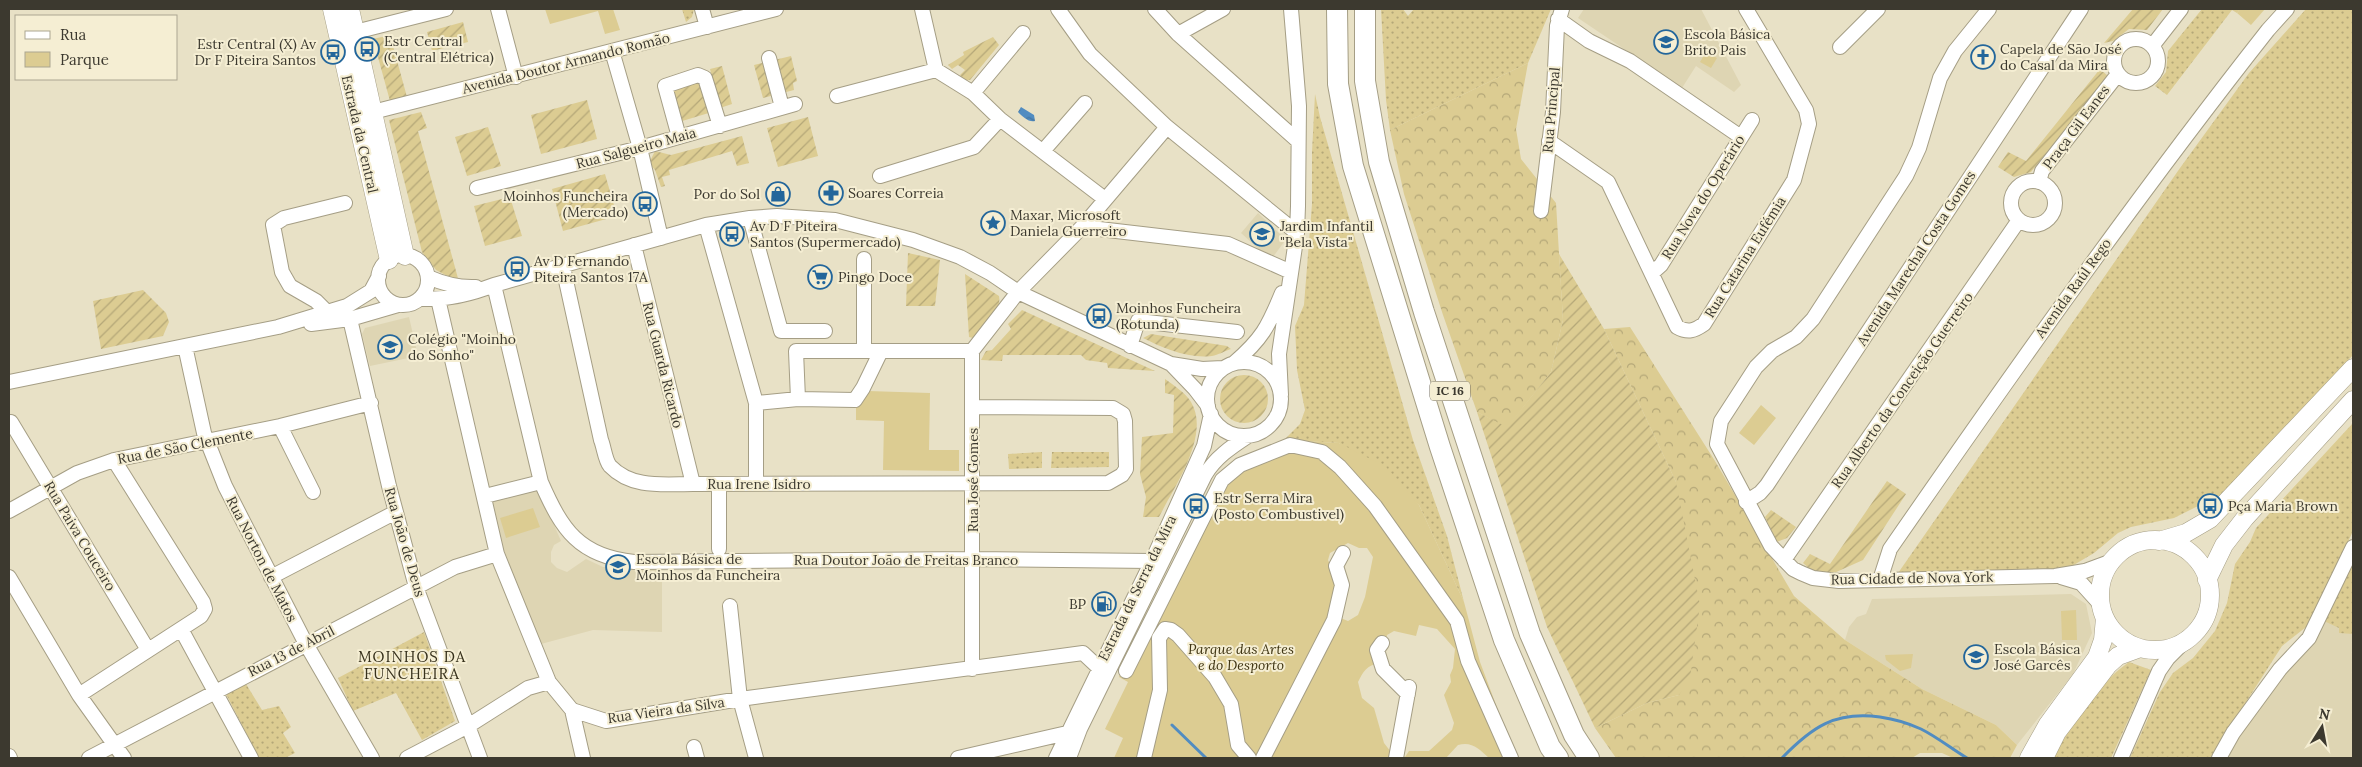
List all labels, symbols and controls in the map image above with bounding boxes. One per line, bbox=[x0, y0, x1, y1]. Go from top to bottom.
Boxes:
legend bbox=[15, 15, 178, 80]
text: Rua bbox=[60, 25, 86, 44]
place label: Escola Básica Brito Pais bbox=[1684, 25, 1770, 59]
street label: Avenida Doutor Armando Romão bbox=[459, 28, 672, 98]
school or university icon: Escola Básica Brito Pais bbox=[1653, 29, 1679, 55]
place label: Estr Central (Central Elétrica) bbox=[384, 32, 494, 66]
place label: Estr Central (X) Av Dr F Piteira Santos bbox=[194, 35, 317, 69]
bus stop icon: Estr Central (Central Elétrica) bbox=[354, 36, 380, 62]
bus stop icon: Estr Central (X) Av Dr F Piteira Santos bbox=[320, 39, 346, 65]
place label: Capela de São José do Casal da Mira bbox=[2000, 40, 2122, 74]
church icon: Capela de São José do Casal da Mira bbox=[1970, 44, 1996, 70]
text: Parque bbox=[60, 50, 109, 69]
street label: Rua Principal bbox=[1538, 66, 1564, 154]
street label: Estrada da Central bbox=[338, 73, 382, 195]
street label: Praça Gil Eanes bbox=[2039, 81, 2113, 173]
street label: Rua Salgueiro Maia bbox=[574, 123, 698, 173]
street label: Rua Nova do Operário bbox=[1657, 131, 1749, 263]
street label: Avenida Marechal Costa Gomes bbox=[1852, 167, 1979, 350]
pharmacy icon: Soares Correia bbox=[818, 180, 844, 206]
shop icon: Por do Sol bbox=[765, 181, 791, 207]
place label: Soares Correia bbox=[848, 184, 944, 202]
place label: Por do Sol bbox=[694, 185, 760, 203]
place label: Moinhos Funcheira (Mercado) bbox=[503, 187, 628, 221]
bus stop icon: Moinhos Funcheira (Mercado) bbox=[632, 191, 658, 217]
street label: Rua Catarina Eufémia bbox=[1700, 193, 1790, 321]
place label: Maxar, Microsoft Daniela Guerreiro bbox=[1010, 206, 1127, 240]
place icon: Maxar, Microsoft Daniela Guerreiro bbox=[980, 210, 1006, 236]
place label: Av D F Piteira Santos (Supermercado) bbox=[749, 217, 901, 251]
place label: Jardim Infantil "Bela Vista" bbox=[1279, 217, 1373, 251]
bus stop icon: Av D F Piteira Santos (Supermercado) bbox=[719, 221, 745, 247]
school or university icon: Jardim Infantil "Bela Vista" bbox=[1249, 221, 1275, 247]
street label: Avenida Raúl Rego bbox=[2030, 235, 2115, 342]
place label: Av D Fernando Piteira Santos 17A bbox=[533, 252, 648, 286]
bus stop icon: Av D Fernando Piteira Santos 17A bbox=[504, 256, 530, 282]
supermarket icon: Pingo Doce bbox=[807, 264, 833, 290]
place label: Pingo Doce bbox=[838, 268, 912, 286]
street label: Rua Alberto da Conceição Guerreiro bbox=[1827, 288, 1977, 492]
place label: Moinhos Funcheira (Rotunda) bbox=[1116, 299, 1241, 333]
street label: Rua Guarda Ricardo bbox=[639, 300, 687, 430]
bus stop icon: Moinhos Funcheira (Rotunda) bbox=[1086, 303, 1112, 329]
place label: Colégio "Moinho do Sonho" bbox=[408, 330, 516, 364]
school or university icon: Colégio "Moinho do Sonho" bbox=[377, 334, 403, 360]
road number: IC 16 bbox=[1430, 382, 1470, 401]
street label: Rua de São Clemente bbox=[116, 424, 255, 468]
street label: Rua José Gomes bbox=[964, 428, 982, 532]
street label: Rua Irene Isidro bbox=[707, 475, 811, 493]
street label: Rua Paiva Couceiro bbox=[40, 478, 120, 594]
street label: Rua João de Deus bbox=[381, 485, 429, 599]
place label: Estr Serra Mira (Posto Combustivel) bbox=[1214, 489, 1344, 523]
street label: Rua Norton de Matos bbox=[223, 493, 301, 625]
bus stop icon: Estr Serra Mira (Posto Combustivel) bbox=[1183, 493, 1209, 519]
bus stop icon: Pça Maria Brown bbox=[2197, 493, 2223, 519]
place label: Pça Maria Brown bbox=[2228, 497, 2338, 515]
street label: Estrada da Serra da Mira bbox=[1094, 512, 1180, 664]
place label: Escola Básica de Moinhos da Funcheira bbox=[636, 550, 780, 584]
street label: Rua Doutor João de Freitas Branco bbox=[794, 551, 1018, 569]
school or university icon: Escola Básica de Moinhos da Funcheira bbox=[605, 554, 631, 580]
street label: Rua Cidade de Nova York bbox=[1830, 568, 1994, 588]
fuel station icon: BP bbox=[1091, 591, 1117, 617]
place label: BP bbox=[1069, 595, 1087, 613]
street label: Rua 13 de Abril bbox=[245, 621, 338, 681]
park label: Parque das Artes e do Desporto bbox=[1188, 640, 1294, 674]
place label: Escola Básica José Garcês bbox=[1993, 640, 2080, 674]
school or university icon: Escola Básica José Garcês bbox=[1963, 644, 1989, 670]
district label: MOINHOS DA FUNCHEIRA bbox=[358, 647, 466, 683]
street label: Rua Vieira da Silva bbox=[606, 693, 726, 727]
north arrow bbox=[2297, 702, 2347, 752]
text: N bbox=[2317, 704, 2332, 724]

